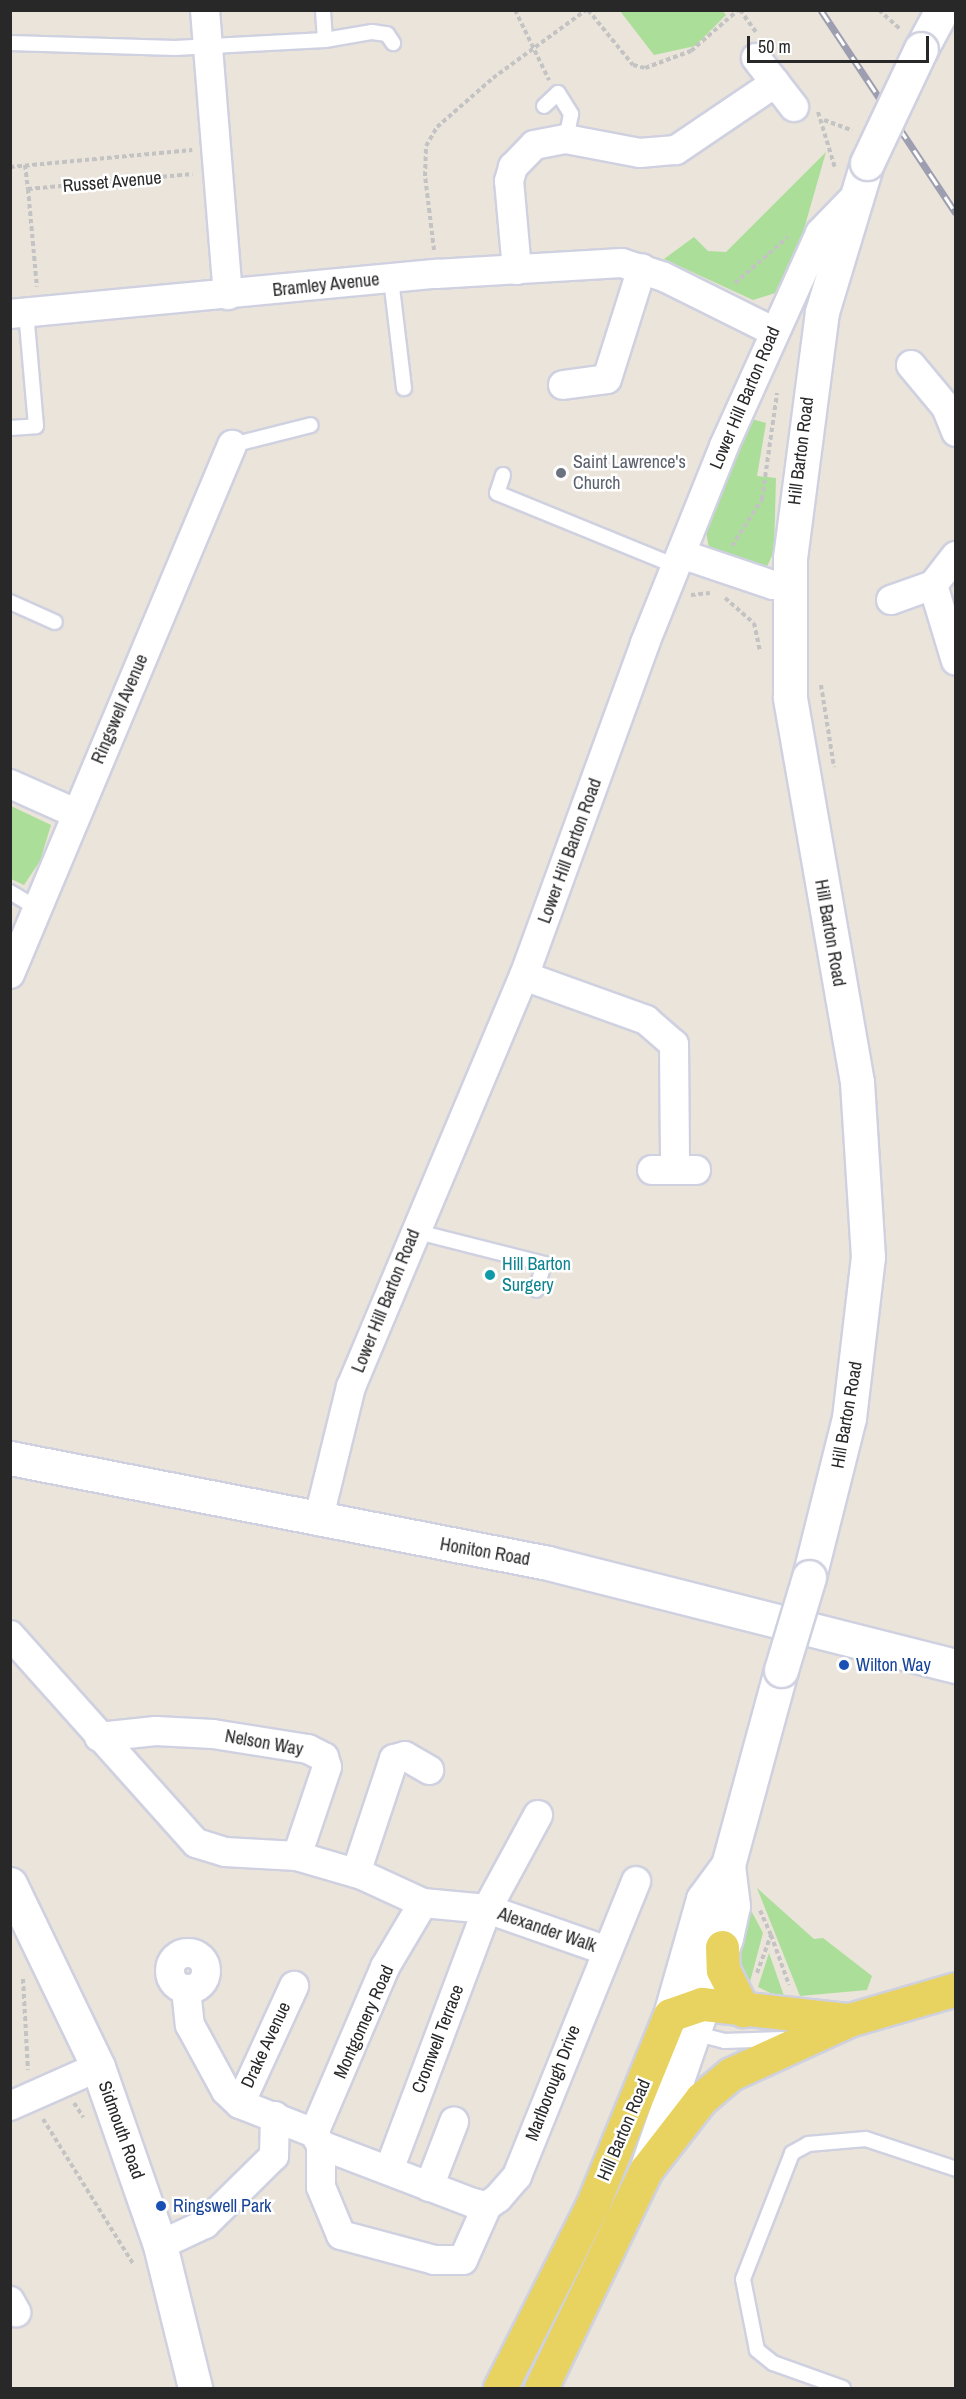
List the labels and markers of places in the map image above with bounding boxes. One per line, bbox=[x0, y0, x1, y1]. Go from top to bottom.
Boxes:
place label: Saint Lawrence's Church bbox=[573, 452, 686, 494]
marker: Saint Lawrence's Church bbox=[554, 466, 568, 480]
place label: Hill Barton Surgery bbox=[502, 1254, 571, 1296]
marker: Hill Barton Surgery bbox=[483, 1268, 497, 1282]
place label: Wilton Way bbox=[856, 1654, 931, 1676]
marker: Wilton Way bbox=[837, 1658, 851, 1672]
place label: Ringswell Park bbox=[173, 2195, 271, 2217]
marker: Ringswell Park bbox=[154, 2199, 168, 2213]

